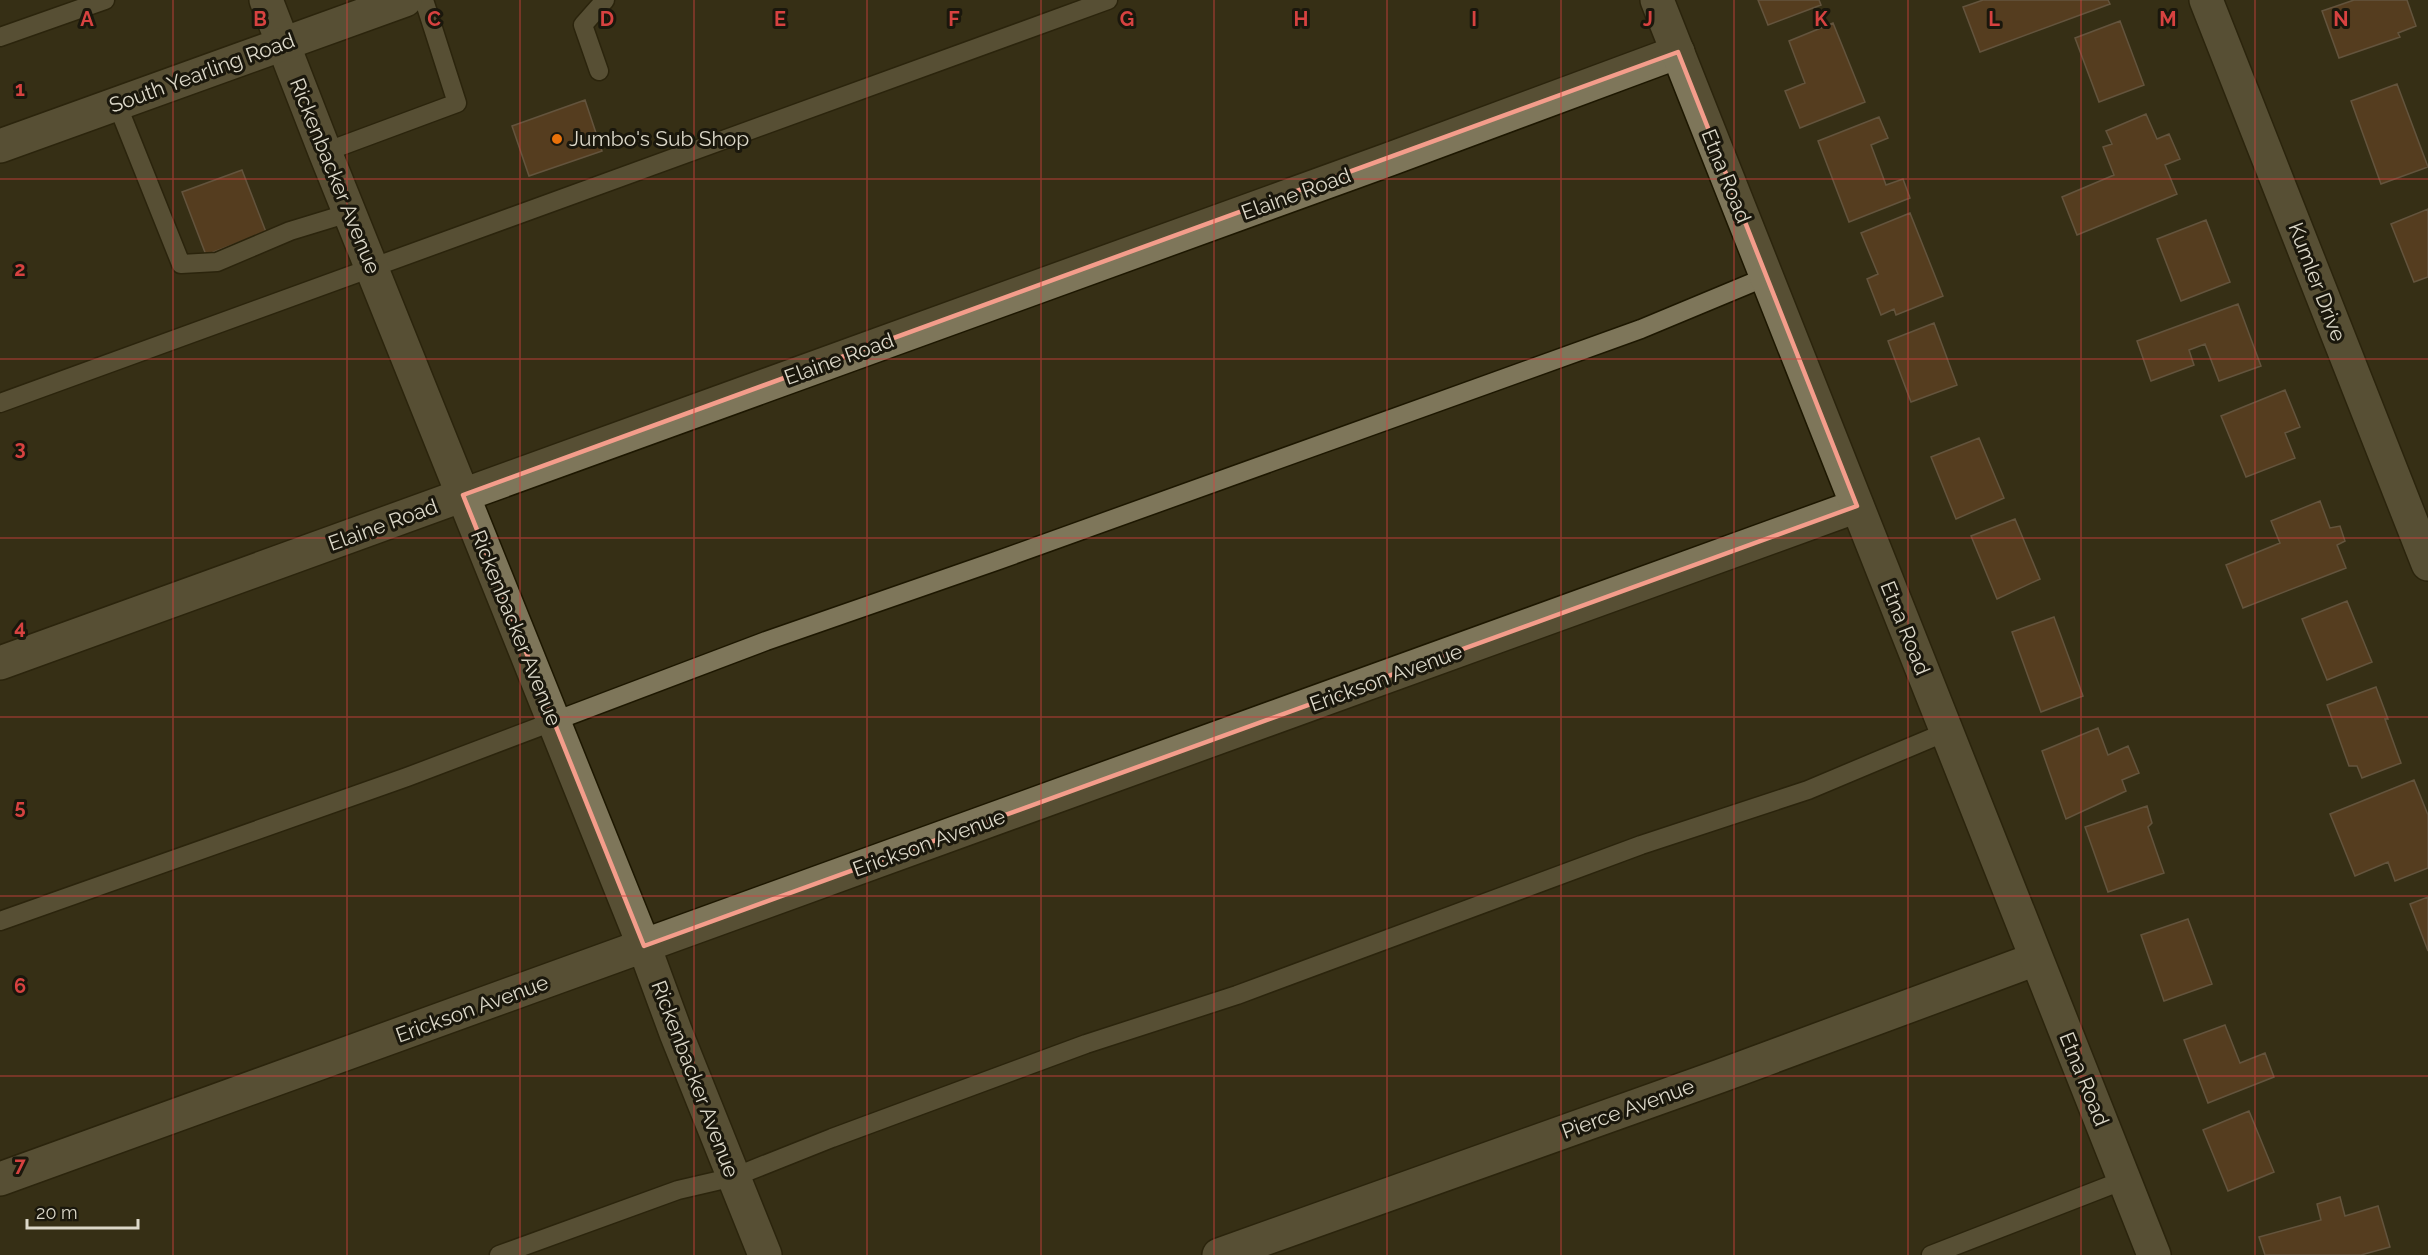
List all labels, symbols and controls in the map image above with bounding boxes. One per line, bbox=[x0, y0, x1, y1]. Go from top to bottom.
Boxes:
text: A bbox=[80, 7, 94, 31]
text: B bbox=[253, 7, 267, 31]
text: C bbox=[427, 7, 441, 31]
text: D bbox=[600, 7, 614, 31]
text: E bbox=[774, 7, 786, 31]
text: F bbox=[948, 7, 960, 31]
text: G bbox=[1120, 7, 1134, 31]
text: H bbox=[1294, 7, 1308, 31]
text: I bbox=[1471, 7, 1477, 31]
text: J bbox=[1643, 7, 1653, 31]
text: K bbox=[1814, 7, 1828, 31]
text: L bbox=[1988, 7, 2000, 31]
text: M bbox=[2159, 7, 2177, 31]
text: N bbox=[2333, 7, 2349, 31]
street label: South Yearling Road bbox=[106, 27, 298, 118]
street label: Rickenbacker Avenue bbox=[285, 74, 386, 277]
text: 1 bbox=[15, 77, 25, 101]
street label: Etna Road bbox=[1696, 125, 1757, 226]
place label: Jumbo's Sub Shop bbox=[569, 126, 749, 151]
marker: Jumbo's Sub Shop bbox=[550, 132, 564, 146]
street label: Elaine Road bbox=[1238, 162, 1354, 225]
street label: Kumler Drive bbox=[2283, 219, 2352, 345]
text: 2 bbox=[14, 257, 26, 281]
street label: Elaine Road bbox=[781, 327, 897, 390]
text: 3 bbox=[14, 436, 26, 460]
street label: Elaine Road bbox=[325, 493, 441, 556]
street label: Rickenbacker Avenue bbox=[466, 526, 567, 729]
street label: Etna Road bbox=[1875, 577, 1936, 678]
text: 4 bbox=[14, 615, 26, 639]
street label: Erickson Avenue bbox=[1306, 638, 1466, 717]
text: 5 bbox=[14, 795, 26, 819]
street label: Erickson Avenue bbox=[849, 803, 1009, 882]
street label: Erickson Avenue bbox=[392, 969, 552, 1048]
text: 6 bbox=[14, 974, 26, 998]
street label: Rickenbacker Avenue bbox=[646, 977, 745, 1181]
street label: Etna Road bbox=[2054, 1028, 2115, 1129]
street label: Pierce Avenue bbox=[1558, 1073, 1697, 1144]
text: 7 bbox=[14, 1153, 26, 1177]
scale bar bbox=[27, 1192, 138, 1230]
text: 20 m bbox=[36, 1202, 78, 1223]

